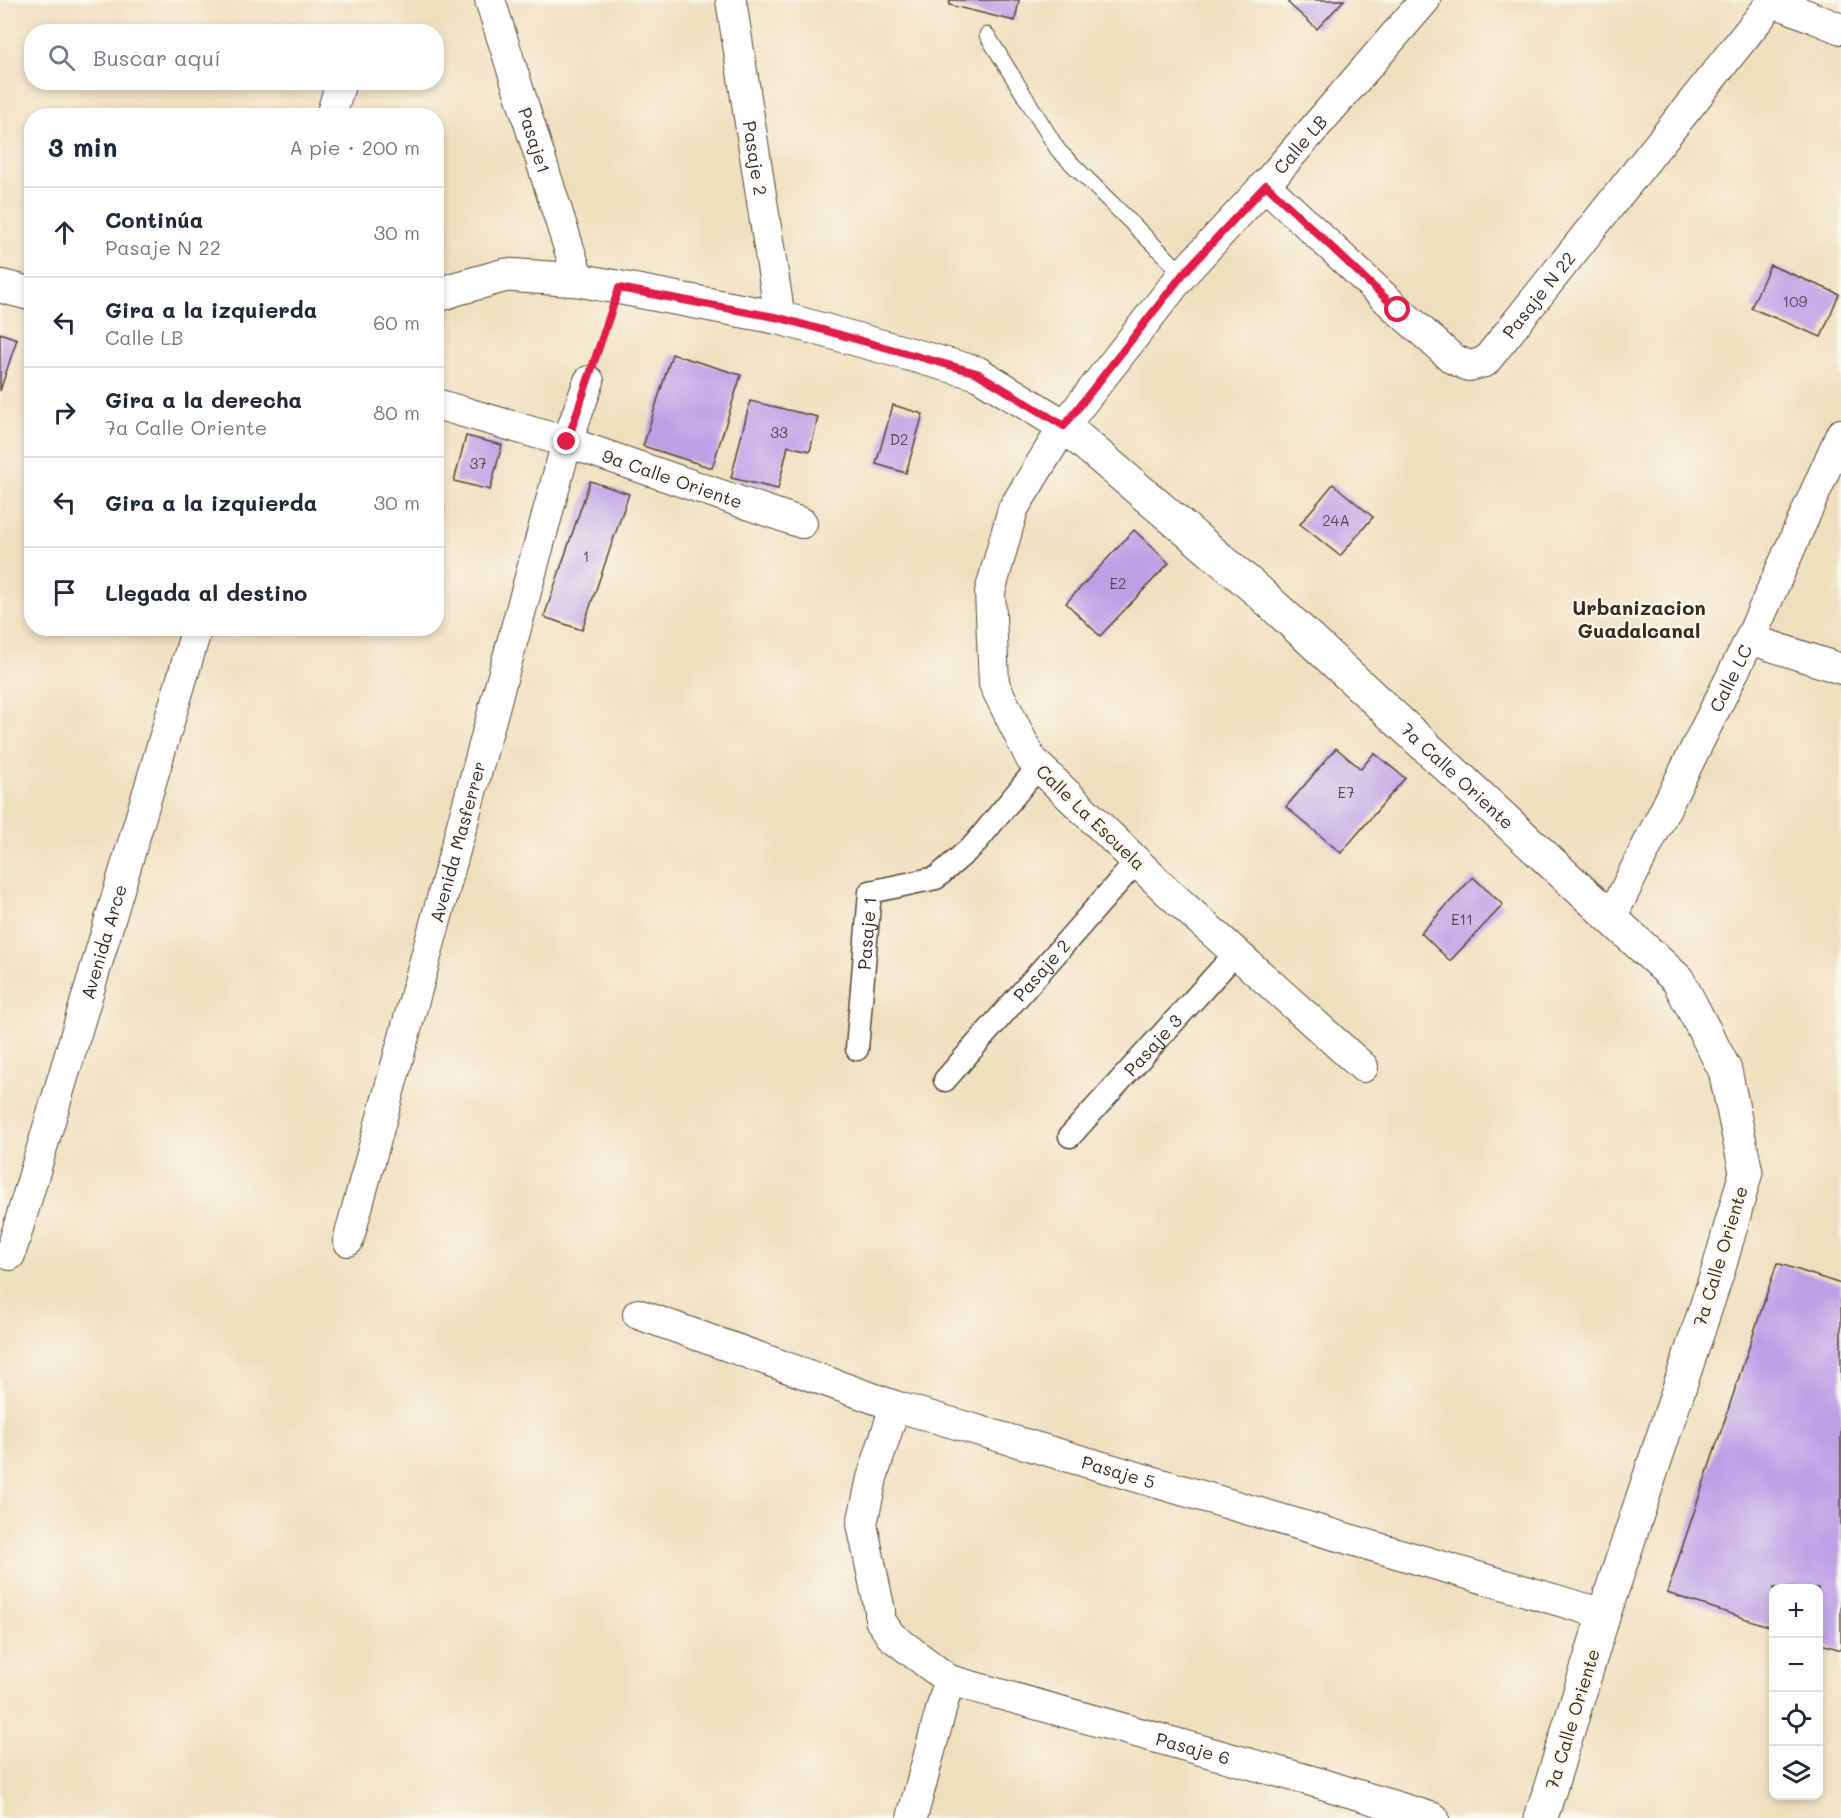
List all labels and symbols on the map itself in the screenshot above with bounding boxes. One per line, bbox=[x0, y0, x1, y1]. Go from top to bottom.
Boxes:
street label: Pasaje1 bbox=[513, 104, 556, 176]
street label: Calle LB bbox=[1268, 110, 1332, 179]
street label: Pasaje 2 bbox=[738, 119, 773, 197]
street label: Pasaje N 22 bbox=[1497, 247, 1580, 343]
house number: 109 bbox=[1783, 291, 1808, 311]
route start bbox=[1384, 296, 1410, 322]
house number: 33 bbox=[770, 422, 788, 442]
route end bbox=[553, 428, 579, 454]
house number: D2 bbox=[890, 429, 908, 449]
street label: 9a Calle Oriente bbox=[599, 443, 746, 514]
house number: 37 bbox=[469, 453, 487, 473]
house number: 24A bbox=[1322, 510, 1350, 530]
house number: 1 bbox=[583, 546, 589, 566]
house number: E2 bbox=[1110, 573, 1126, 593]
district label: Urbanizacion Guadalcanal bbox=[1572, 594, 1706, 643]
street label: Calle LC bbox=[1704, 640, 1757, 716]
street label: 7a Calle Oriente bbox=[1396, 717, 1519, 834]
street label: Avenida Masferrer bbox=[424, 758, 491, 925]
street label: Calle La Escuela bbox=[1031, 759, 1151, 875]
house number: E7 bbox=[1338, 782, 1354, 802]
street label: Avenida Arce bbox=[75, 881, 132, 1002]
street label: Pasaje 1 bbox=[852, 896, 882, 971]
house number: E11 bbox=[1451, 909, 1473, 929]
street label: Pasaje 2 bbox=[1007, 934, 1075, 1006]
street label: Pasaje 3 bbox=[1118, 1009, 1187, 1081]
street label: 7a Calle Oriente bbox=[1687, 1183, 1753, 1329]
street label: Pasaje 5 bbox=[1079, 1449, 1158, 1494]
street label: 7a Calle Oriente bbox=[1539, 1646, 1605, 1792]
street label: Pasaje 6 bbox=[1153, 1726, 1233, 1770]

